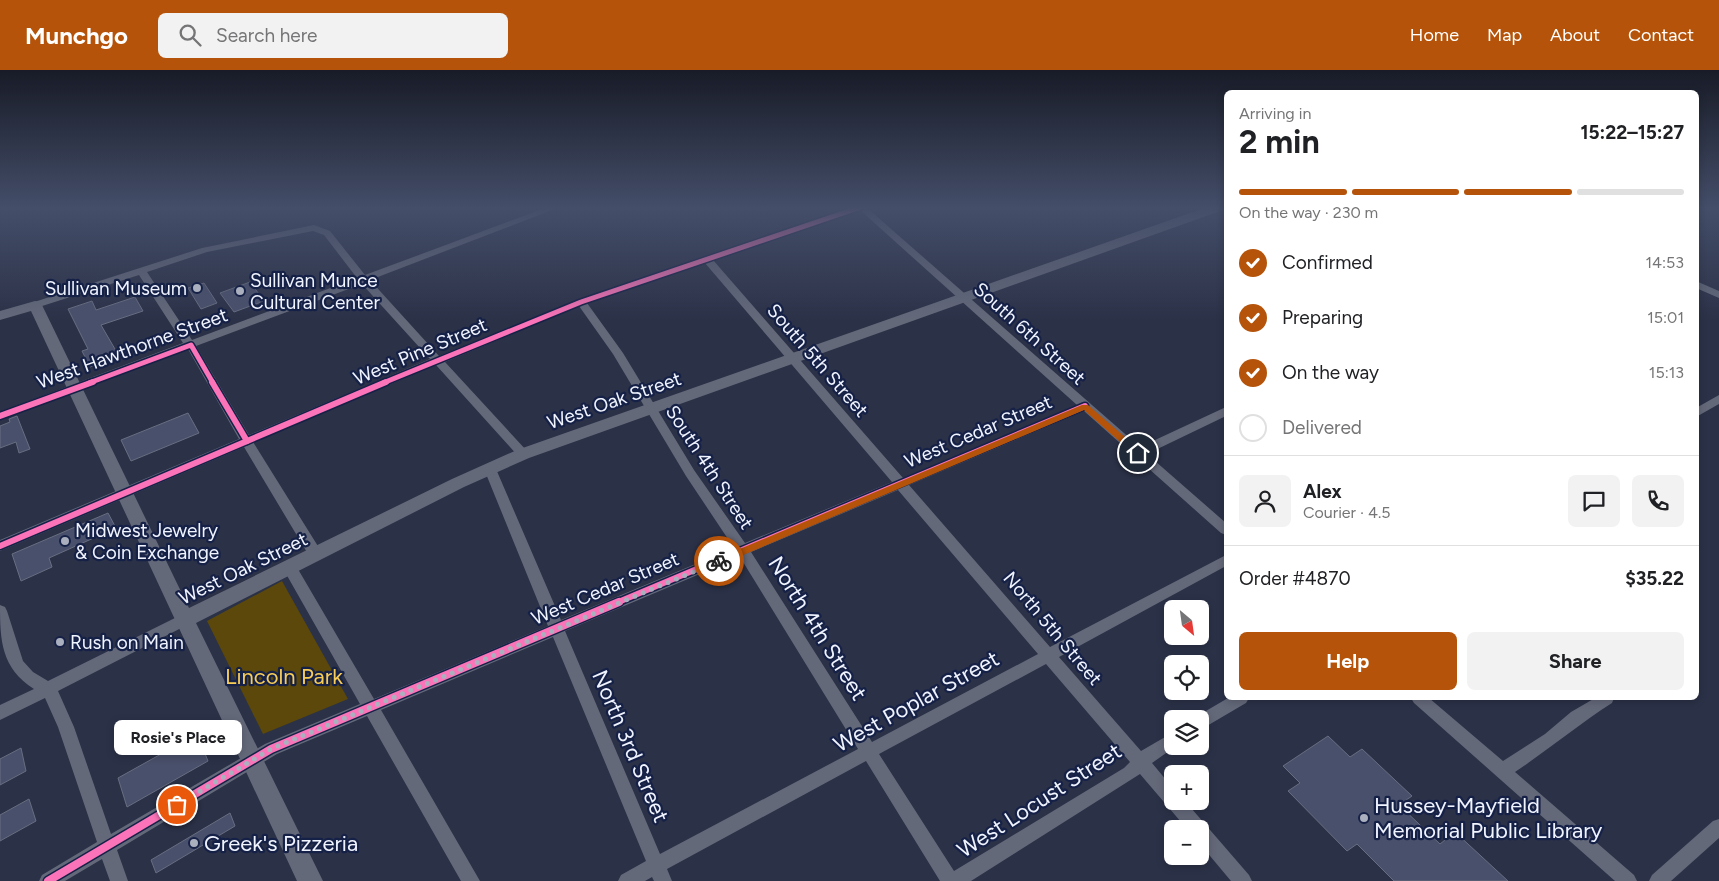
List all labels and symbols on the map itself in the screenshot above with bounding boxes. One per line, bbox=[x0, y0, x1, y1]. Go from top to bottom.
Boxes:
place label: Sullivan Munce Cultural Center bbox=[250, 269, 380, 314]
place label: Sullivan Museum bbox=[45, 277, 187, 300]
street label: South 6th Street bbox=[969, 277, 1090, 389]
marker: Sullivan Museum bbox=[191, 282, 203, 294]
marker: Sullivan Munce Cultural Center bbox=[234, 285, 246, 297]
street label: South 5th Street bbox=[762, 299, 873, 422]
street label: West Hawthorne Street bbox=[34, 303, 231, 394]
street label: West Pine Street bbox=[350, 313, 490, 390]
street label: West Oak Street bbox=[544, 367, 684, 434]
street label: West Cedar Street bbox=[901, 390, 1055, 473]
street label: South 4th Street bbox=[661, 401, 758, 534]
pin bbox=[1117, 432, 1159, 474]
place label: Midwest Jewelry & Coin Exchange bbox=[75, 519, 219, 564]
street label: West Oak Street bbox=[175, 527, 311, 609]
marker: Midwest Jewelry & Coin Exchange bbox=[59, 535, 71, 547]
courier bbox=[694, 536, 744, 586]
street label: West Cedar Street bbox=[528, 547, 682, 630]
street label: North 4th Street bbox=[763, 551, 873, 705]
street label: North 5th Street bbox=[998, 567, 1107, 690]
north arrow bbox=[1164, 600, 1209, 645]
place label: Rush on Main bbox=[70, 631, 184, 654]
marker: Rush on Main bbox=[54, 636, 66, 648]
street label: West Poplar Street bbox=[829, 645, 1004, 758]
park label: Lincoln Park bbox=[225, 663, 343, 690]
street label: North 3rd Street bbox=[586, 666, 675, 826]
callout: Rosie's Place bbox=[113, 720, 241, 755]
street label: West Locust Street bbox=[952, 737, 1126, 864]
pin bbox=[156, 784, 198, 826]
place label: Hussey-Mayfield Memorial Public Library bbox=[1374, 792, 1603, 844]
marker: Hussey-Mayfield Memorial Public Library bbox=[1358, 812, 1370, 824]
place label: Greek's Pizzeria bbox=[204, 830, 358, 857]
marker: Greek's Pizzeria bbox=[188, 837, 200, 849]

